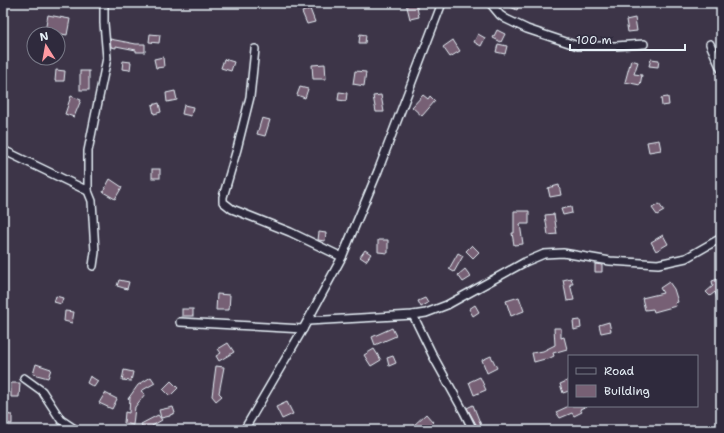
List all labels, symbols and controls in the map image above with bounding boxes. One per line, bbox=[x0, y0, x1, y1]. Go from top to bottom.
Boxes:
north arrow bbox=[26, 26, 66, 66]
scale bar bbox=[570, 26, 685, 52]
text: N bbox=[38, 28, 50, 45]
text: 100 m bbox=[576, 32, 612, 48]
legend bbox=[568, 355, 698, 407]
text: Road bbox=[604, 363, 635, 379]
text: Building bbox=[604, 383, 650, 399]

